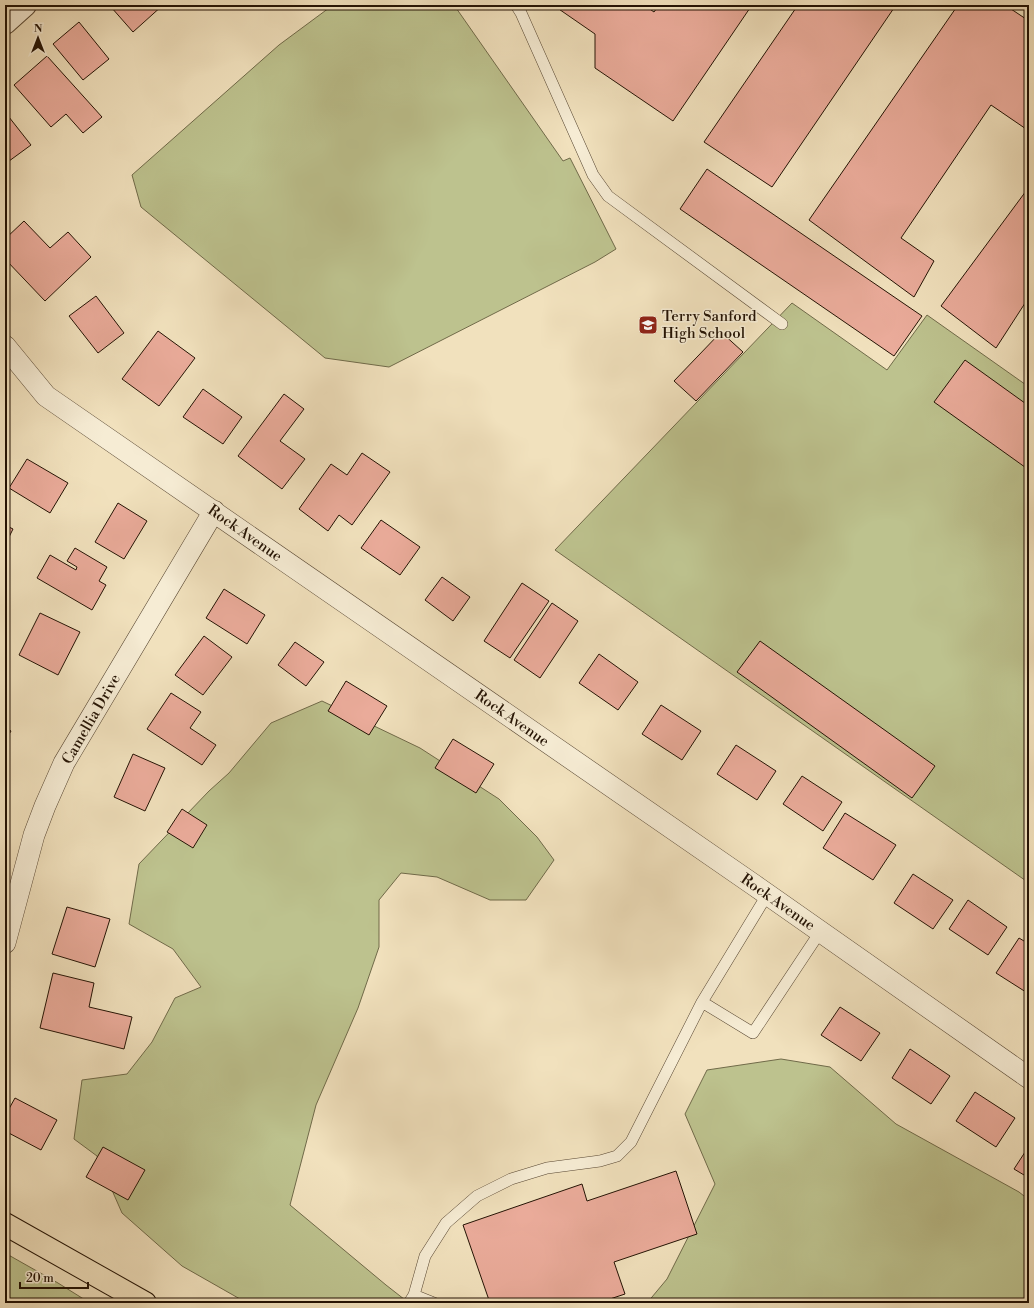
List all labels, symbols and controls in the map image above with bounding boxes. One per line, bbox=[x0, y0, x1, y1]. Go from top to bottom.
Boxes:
north arrow bbox=[18, 18, 58, 58]
text: N bbox=[34, 22, 43, 36]
place label: Terry Sanford High School bbox=[662, 307, 757, 343]
school or university icon: Terry Sanford High School bbox=[637, 314, 659, 336]
street label: Rock Avenue bbox=[204, 501, 286, 566]
street label: Camellia Drive bbox=[58, 671, 125, 768]
street label: Rock Avenue bbox=[471, 686, 553, 751]
street label: Rock Avenue bbox=[737, 870, 819, 935]
scale bar bbox=[20, 1264, 88, 1290]
text: 20 m bbox=[26, 1271, 54, 1286]

